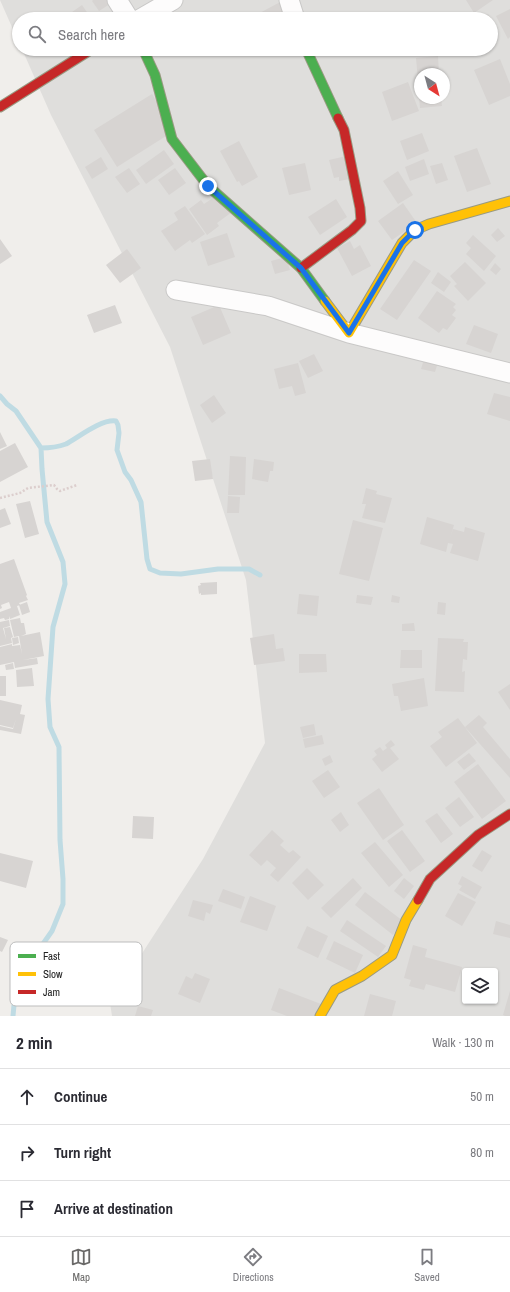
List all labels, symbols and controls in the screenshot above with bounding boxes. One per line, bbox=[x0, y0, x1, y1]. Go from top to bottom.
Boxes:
search box bbox=[12, 12, 498, 56]
icon: search bbox=[26, 23, 48, 45]
text: Search here bbox=[58, 24, 125, 45]
north arrow bbox=[414, 68, 450, 104]
route end bbox=[199, 177, 217, 195]
route start bbox=[406, 221, 424, 239]
legend bbox=[10, 942, 142, 1006]
text: Fast bbox=[43, 949, 61, 963]
text: Slow bbox=[43, 967, 63, 981]
map controls bbox=[462, 968, 498, 1004]
button: layers bbox=[462, 968, 498, 1004]
text: Jam bbox=[43, 985, 60, 999]
text: 2 min bbox=[16, 1031, 52, 1054]
text: Walk · 130 m bbox=[432, 1034, 494, 1051]
icon: ahead bbox=[16, 1086, 38, 1108]
text: Continue bbox=[54, 1086, 107, 1107]
text: 50 m bbox=[470, 1088, 494, 1105]
icon: right bbox=[16, 1142, 38, 1164]
text: Turn right bbox=[54, 1142, 111, 1163]
text: 80 m bbox=[470, 1144, 494, 1161]
icon: arrive bbox=[16, 1198, 38, 1220]
text: Arrive at destination bbox=[54, 1198, 173, 1219]
tab: Map bbox=[70, 1246, 92, 1284]
tab: Directions bbox=[233, 1246, 274, 1284]
tab: Saved bbox=[414, 1246, 440, 1284]

